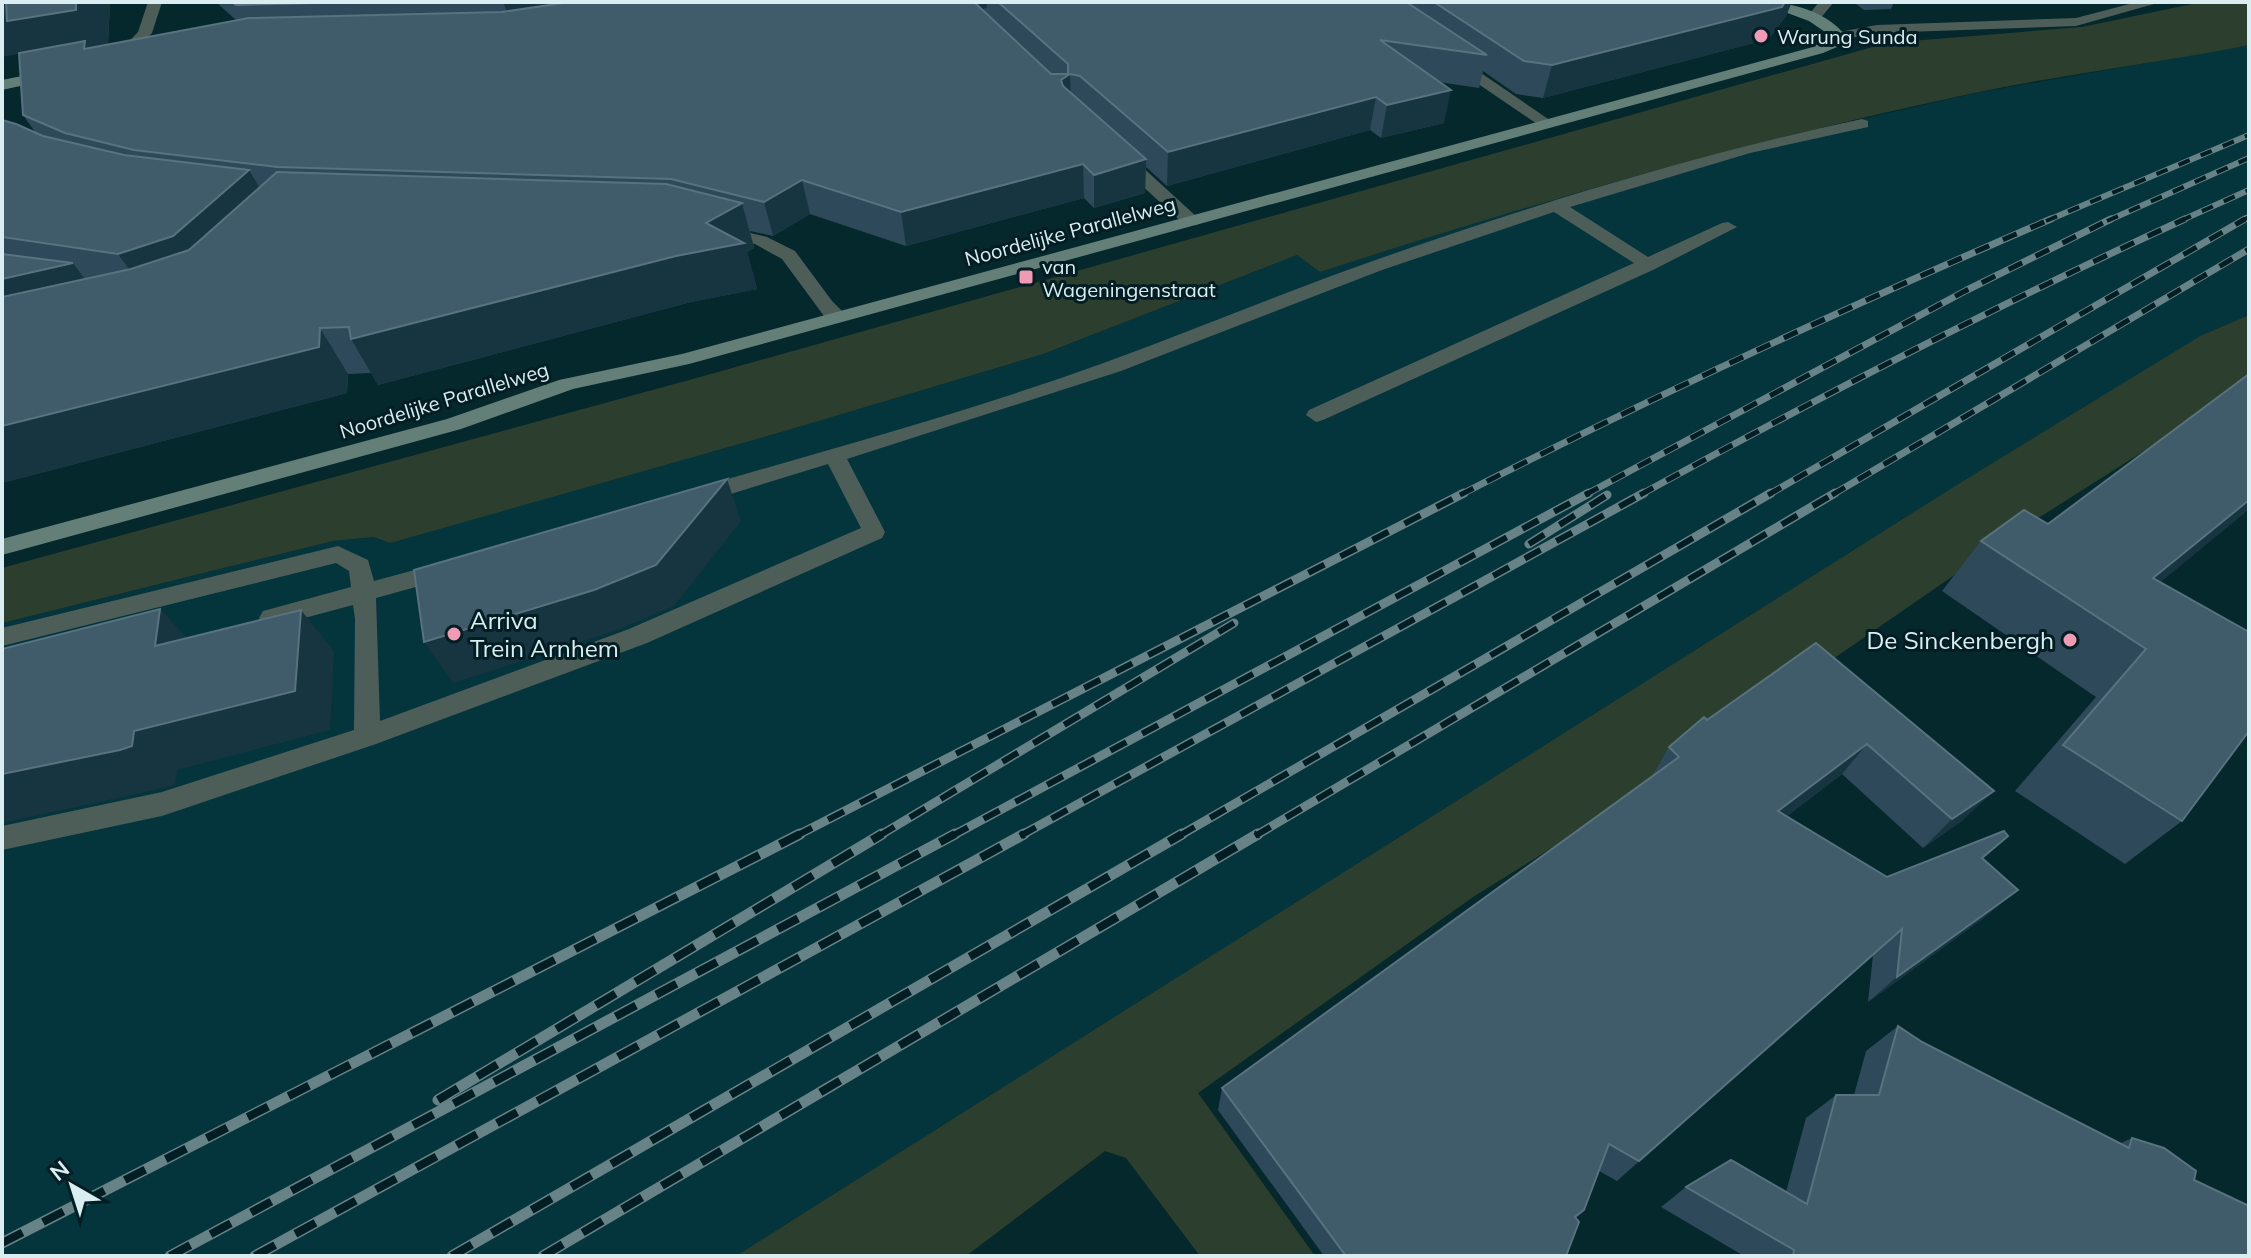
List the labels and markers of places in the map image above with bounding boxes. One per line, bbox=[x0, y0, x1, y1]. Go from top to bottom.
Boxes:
place label: Warung Sunda bbox=[1777, 24, 1918, 49]
marker: Warung Sunda bbox=[1752, 27, 1770, 45]
place label: van Wageningenstraat bbox=[1042, 254, 1216, 302]
marker: van Wageningenstraat bbox=[1017, 268, 1035, 286]
place label: Arriva Trein Arnhem bbox=[470, 605, 619, 663]
marker: Arriva Trein Arnhem bbox=[445, 625, 463, 643]
place label: De Sinckenbergh bbox=[1866, 625, 2054, 655]
marker: De Sinckenbergh bbox=[2061, 631, 2079, 649]

